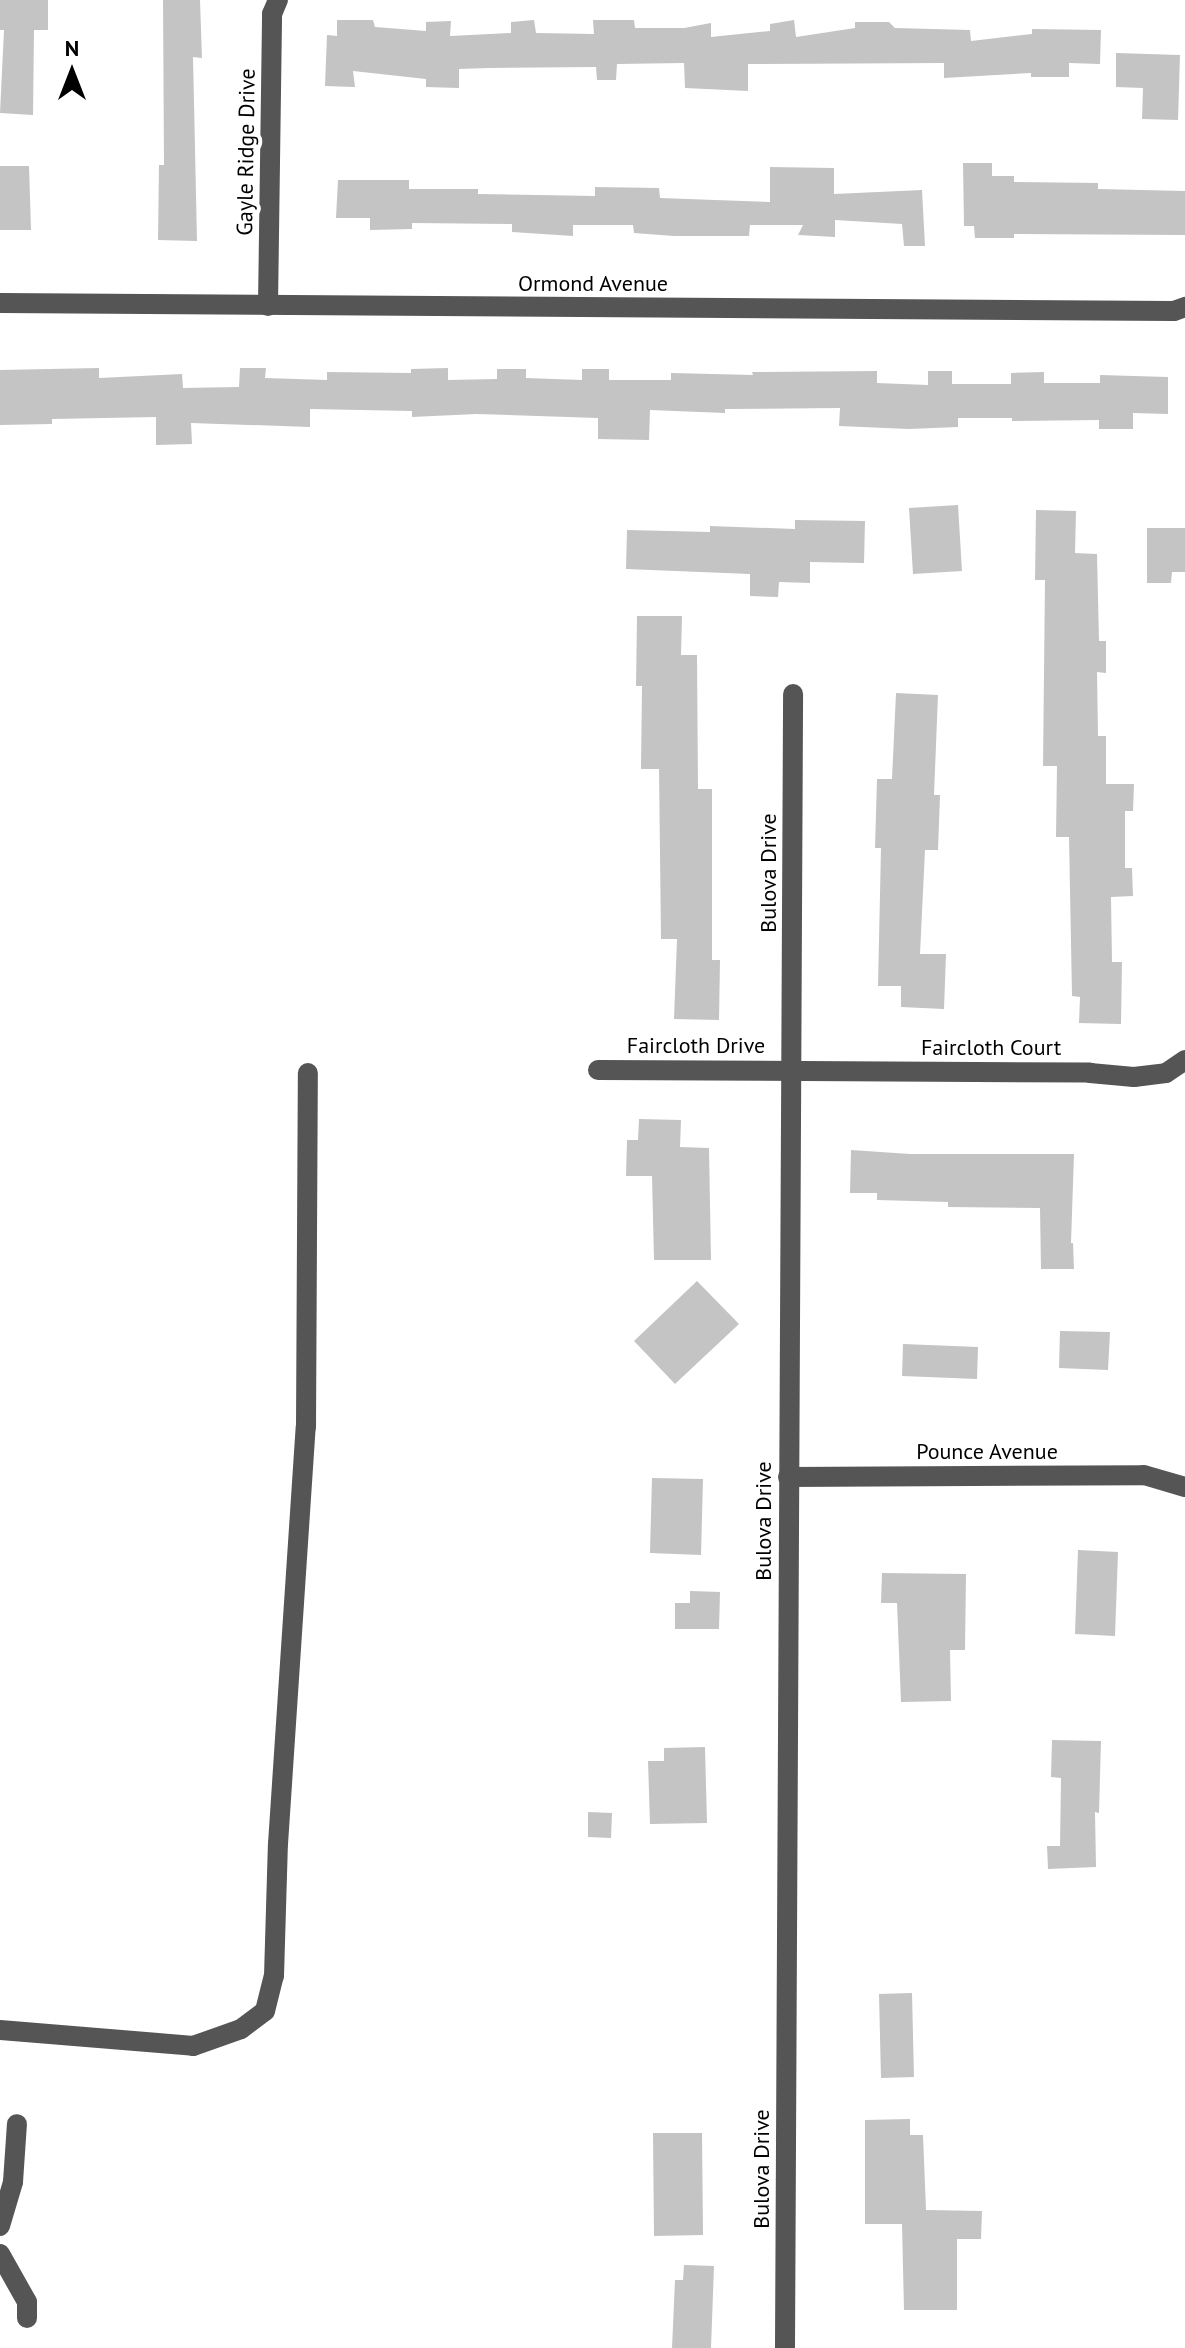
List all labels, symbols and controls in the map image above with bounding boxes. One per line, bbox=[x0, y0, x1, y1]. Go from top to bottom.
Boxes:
north arrow bbox=[32, 32, 112, 112]
text: N bbox=[65, 34, 79, 62]
street label: Gayle Ridge Drive bbox=[231, 68, 261, 236]
street label: Ormond Avenue bbox=[518, 271, 668, 297]
street label: Bulova Drive bbox=[756, 813, 782, 933]
street label: Faircloth Drive bbox=[627, 1033, 765, 1059]
street label: Faircloth Court bbox=[921, 1035, 1061, 1061]
street label: Pounce Avenue bbox=[916, 1439, 1058, 1465]
street label: Bulova Drive bbox=[751, 1461, 777, 1581]
street label: Bulova Drive bbox=[749, 2109, 775, 2229]

